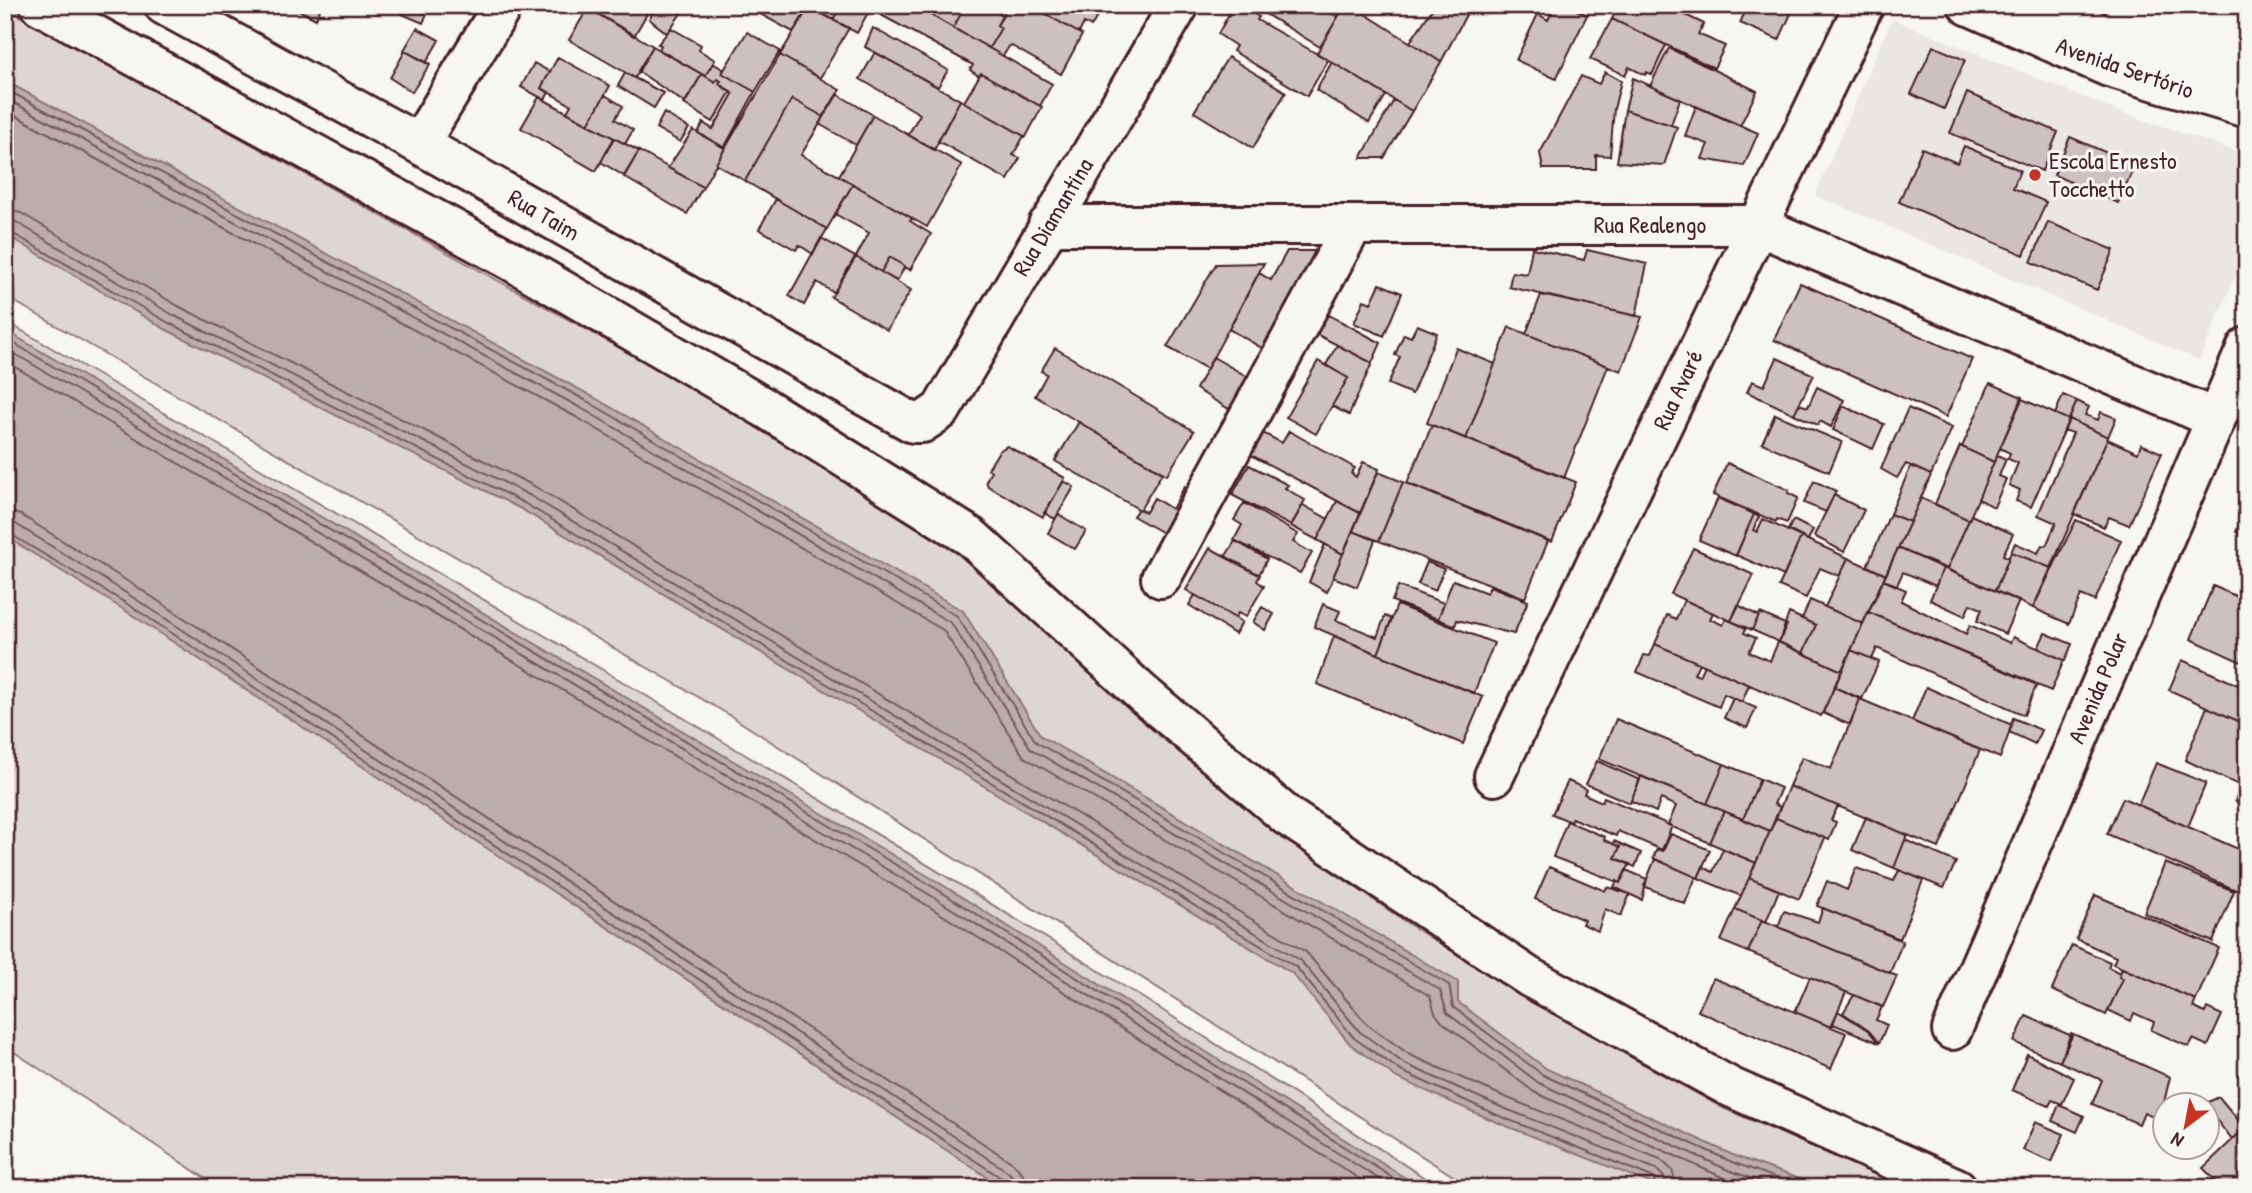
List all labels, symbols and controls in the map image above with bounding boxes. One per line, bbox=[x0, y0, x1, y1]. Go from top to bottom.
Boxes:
street label: Avenida Sertório bbox=[2052, 29, 2199, 106]
place label: Escola Ernesto Tocchetto bbox=[2049, 144, 2177, 204]
street label: Rua Diamantina bbox=[1004, 152, 1100, 281]
marker: Escola Ernesto Tocchetto bbox=[2027, 167, 2043, 183]
street label: Rua Taim bbox=[503, 181, 586, 247]
street label: Rua Realengo bbox=[1594, 208, 1707, 240]
street label: Rua Avaré bbox=[1645, 344, 1710, 435]
street label: Avenida Polar bbox=[2059, 627, 2135, 748]
north arrow bbox=[2150, 1092, 2220, 1162]
text: N bbox=[2166, 1127, 2188, 1154]

